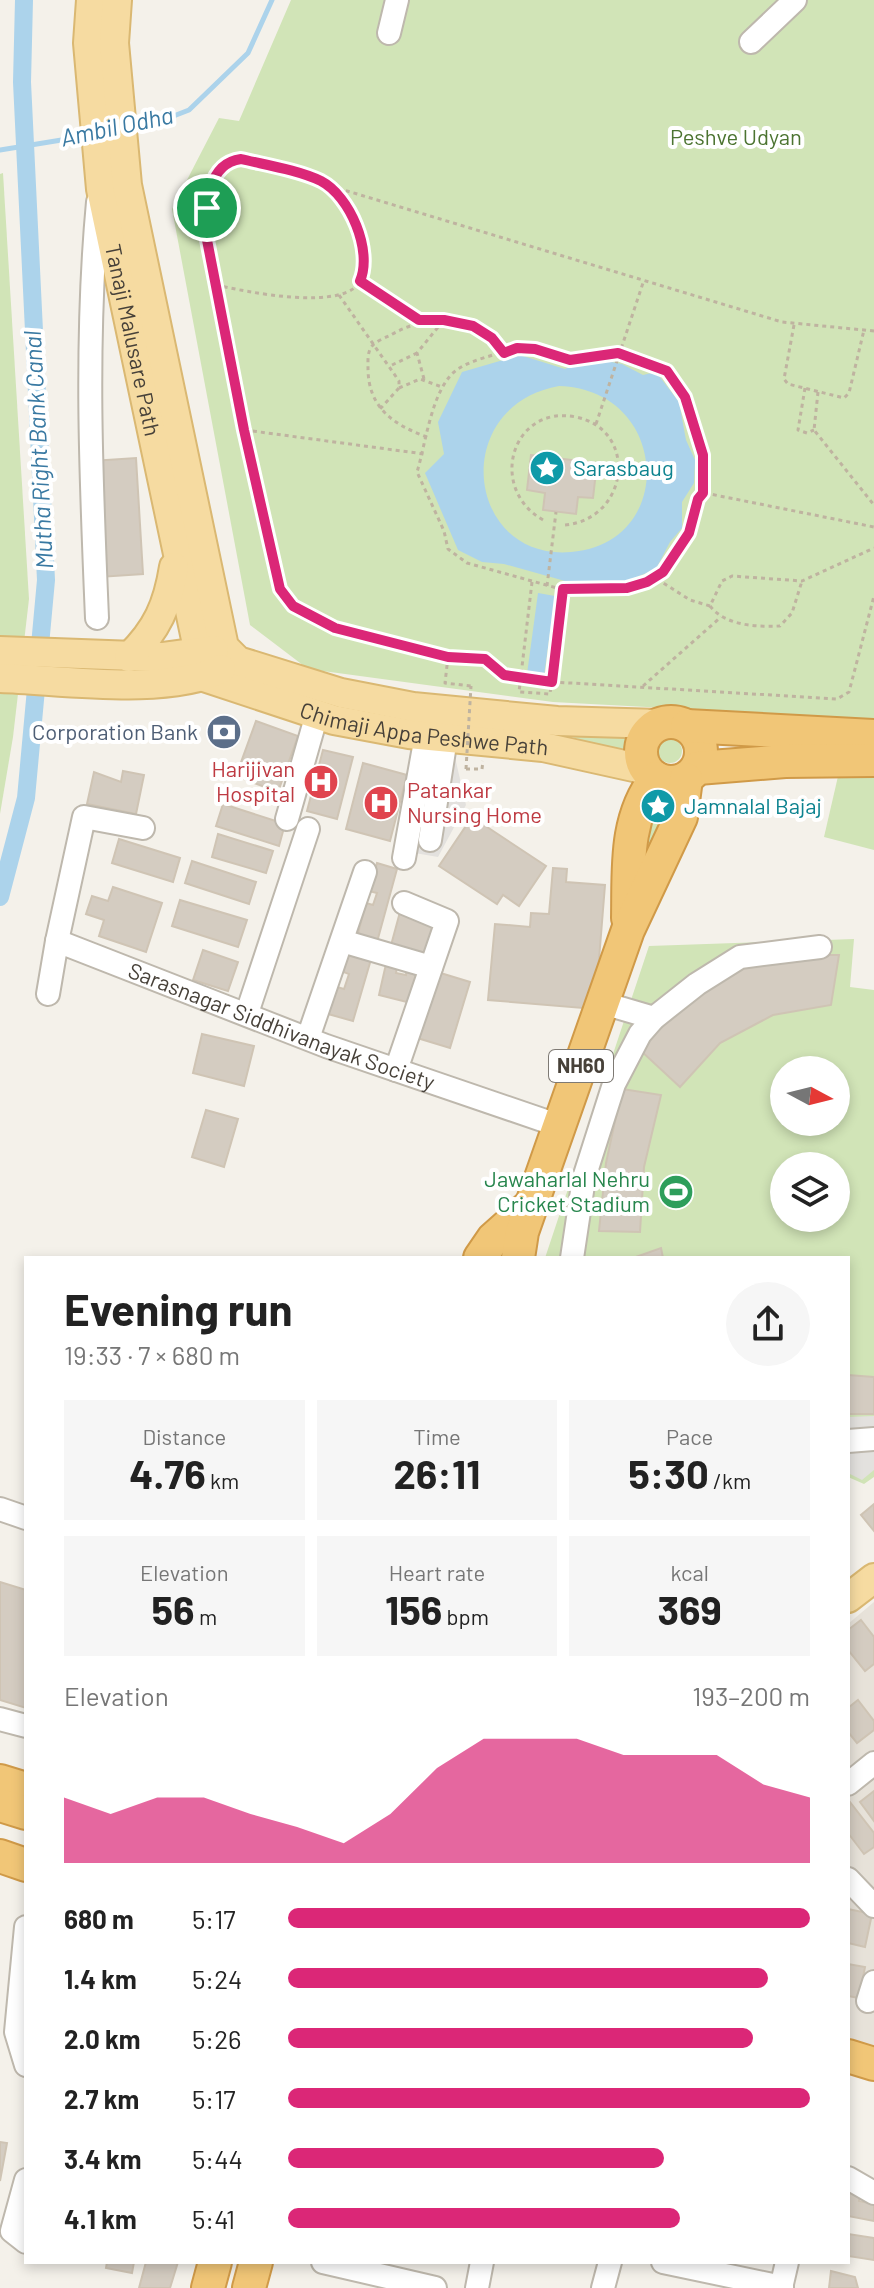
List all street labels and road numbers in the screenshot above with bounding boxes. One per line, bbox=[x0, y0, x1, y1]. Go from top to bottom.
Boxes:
street label: Tanaji Malusare Path bbox=[101, 241, 167, 438]
street label: Chimaji Appa Peshwe Path bbox=[297, 696, 550, 759]
street label: Sarasnagar Siddhivanayak Society bbox=[125, 956, 438, 1094]
road number: NH60 bbox=[549, 1050, 613, 1082]

